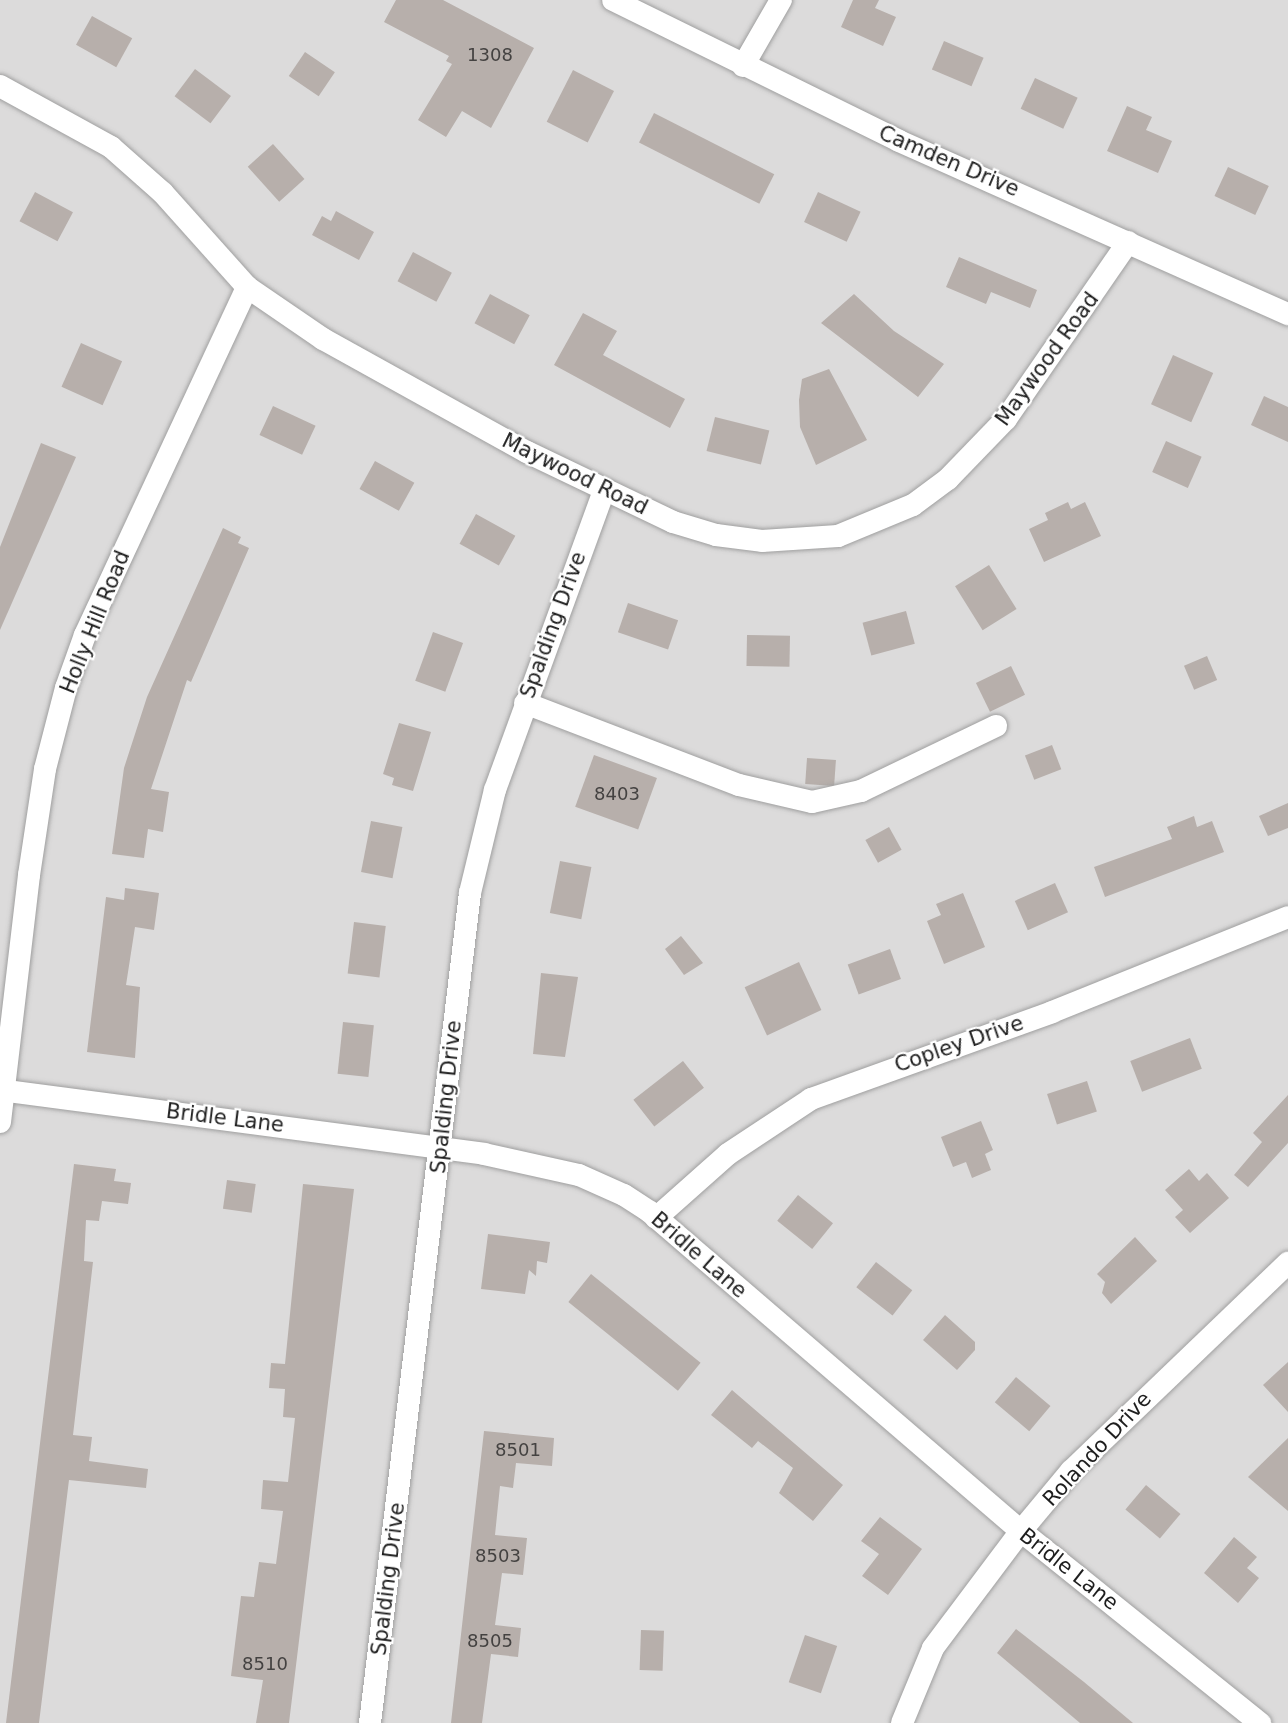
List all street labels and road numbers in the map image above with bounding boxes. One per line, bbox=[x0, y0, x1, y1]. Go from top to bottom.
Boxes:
street label: Camden Drive bbox=[875, 120, 1023, 202]
street label: Maywood Road bbox=[990, 287, 1104, 431]
street label: Maywood Road bbox=[498, 428, 652, 520]
street label: Holly Hill Road bbox=[55, 547, 135, 697]
street label: Spalding Drive bbox=[515, 548, 591, 702]
street label: Copley Drive bbox=[891, 1010, 1027, 1078]
street label: Spalding Drive bbox=[425, 1019, 467, 1175]
street label: Bridle Lane bbox=[165, 1098, 285, 1138]
street label: Bridle Lane bbox=[646, 1207, 752, 1303]
street label: Rolando Drive bbox=[1038, 1387, 1156, 1511]
street label: Spalding Drive bbox=[366, 1501, 410, 1657]
street label: Bridle Lane bbox=[1015, 1523, 1123, 1615]

